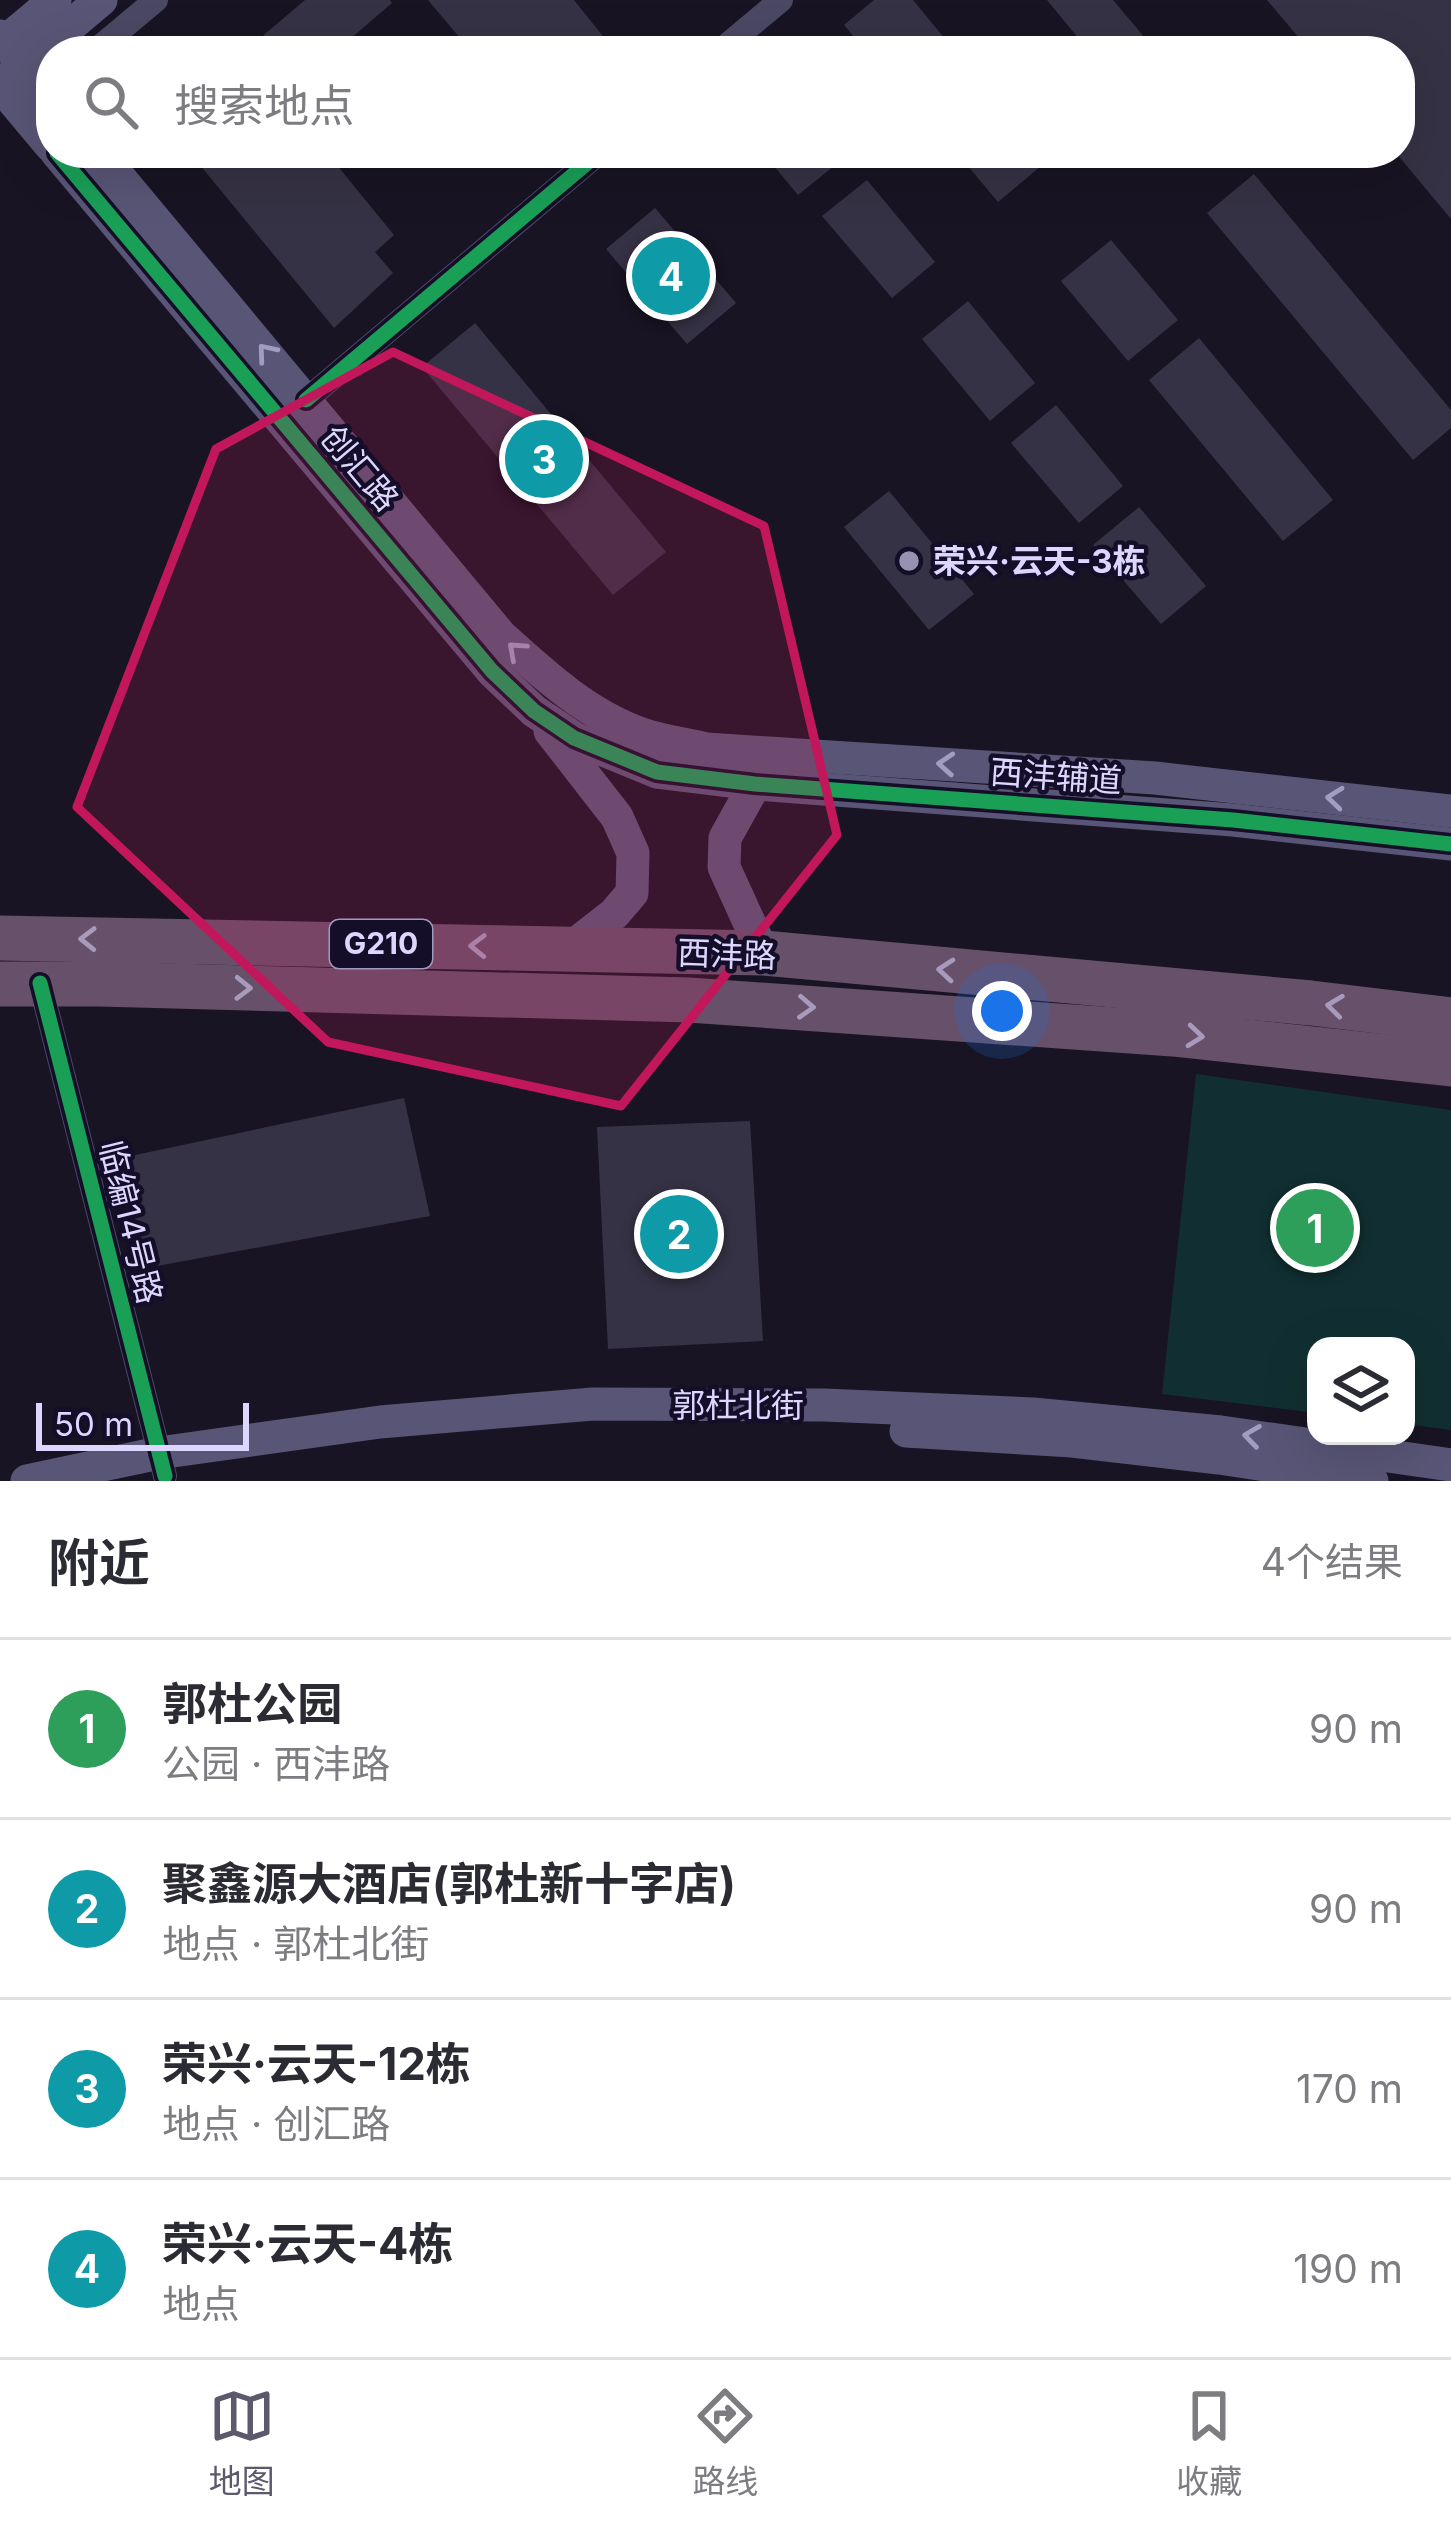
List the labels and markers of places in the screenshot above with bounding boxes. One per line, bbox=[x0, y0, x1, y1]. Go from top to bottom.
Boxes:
pin: 4 bbox=[632, 231, 710, 321]
pin: 3 bbox=[505, 414, 583, 504]
place label: 荣兴·云天-3栋 bbox=[933, 541, 1146, 581]
marker: 荣兴·云天-3栋 bbox=[896, 548, 922, 574]
pin: 1 bbox=[1276, 1183, 1354, 1273]
pin: 2 bbox=[640, 1189, 718, 1279]

